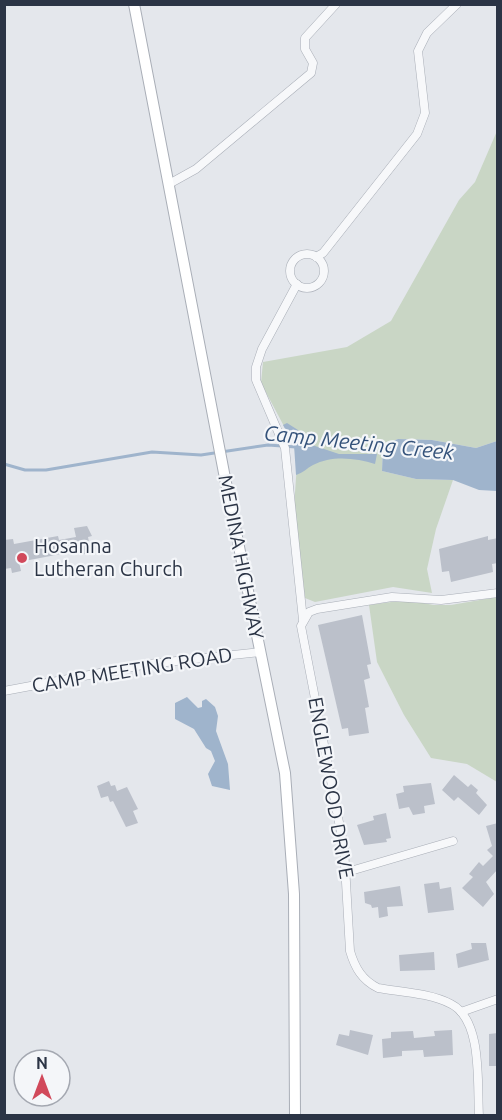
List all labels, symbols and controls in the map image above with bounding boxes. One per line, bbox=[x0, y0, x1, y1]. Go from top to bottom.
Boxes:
water label: Camp Meeting Creek bbox=[263, 420, 456, 464]
street label: MEDINA HIGHWAY bbox=[214, 473, 269, 642]
place label: Hosanna Lutheran Church bbox=[34, 534, 183, 580]
marker: Hosanna Lutheran Church bbox=[15, 551, 29, 565]
street label: CAMP MEETING ROAD bbox=[30, 642, 234, 697]
street label: ENGLEWOOD DRIVE bbox=[304, 695, 359, 881]
north arrow bbox=[12, 1048, 72, 1108]
text: N bbox=[36, 1054, 48, 1072]

